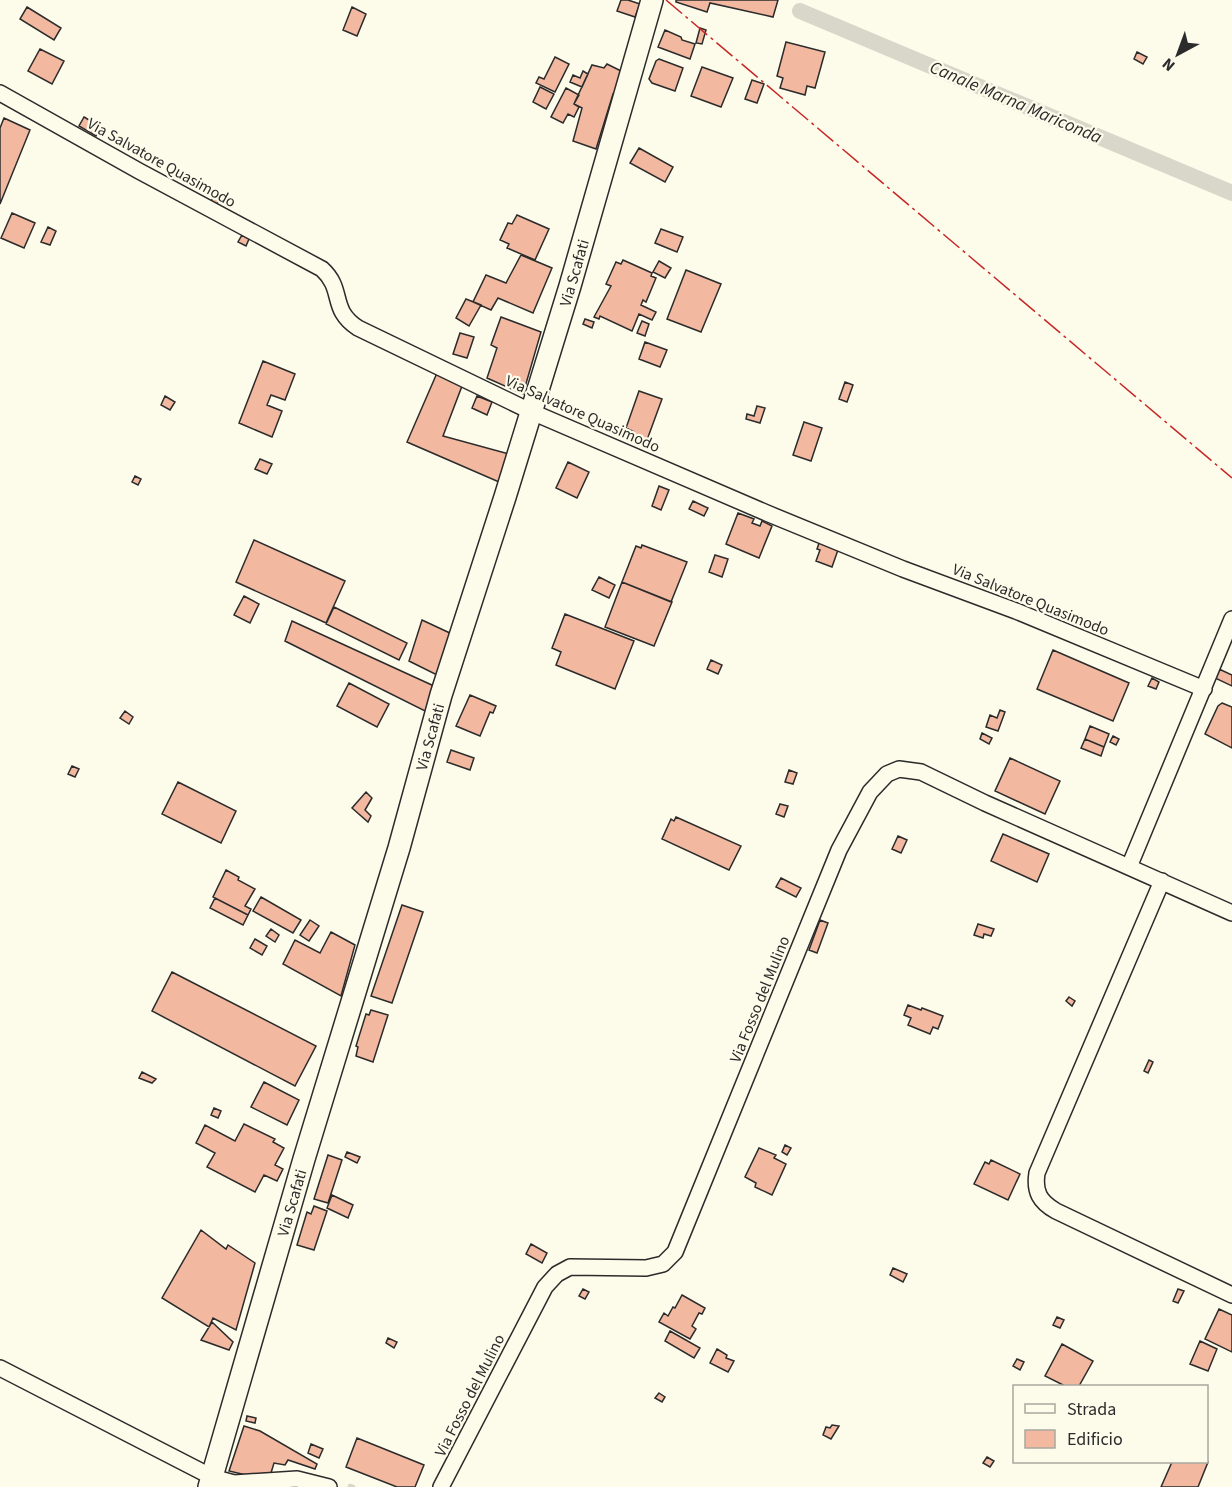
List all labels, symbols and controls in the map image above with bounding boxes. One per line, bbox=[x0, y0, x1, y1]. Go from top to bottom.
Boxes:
north arrow bbox=[1148, 24, 1208, 84]
text: N bbox=[1158, 53, 1180, 76]
water label: Canale Marna Mariconda bbox=[926, 55, 1106, 150]
street label: Via Salvatore Quasimodo bbox=[83, 113, 240, 213]
street label: Via Scafati bbox=[554, 237, 595, 309]
street label: Via Salvatore Quasimodo bbox=[502, 370, 663, 458]
street label: Via Salvatore Quasimodo bbox=[949, 558, 1112, 641]
street label: Via Scafati bbox=[411, 701, 450, 773]
street label: Via Fosso del Mulino bbox=[724, 933, 795, 1066]
street label: Via Scafati bbox=[272, 1167, 312, 1239]
street label: Via Fosso del Mulino bbox=[429, 1330, 510, 1461]
legend bbox=[1013, 1385, 1208, 1463]
text: Strada bbox=[1067, 1397, 1116, 1422]
text: Edificio bbox=[1067, 1427, 1123, 1452]

